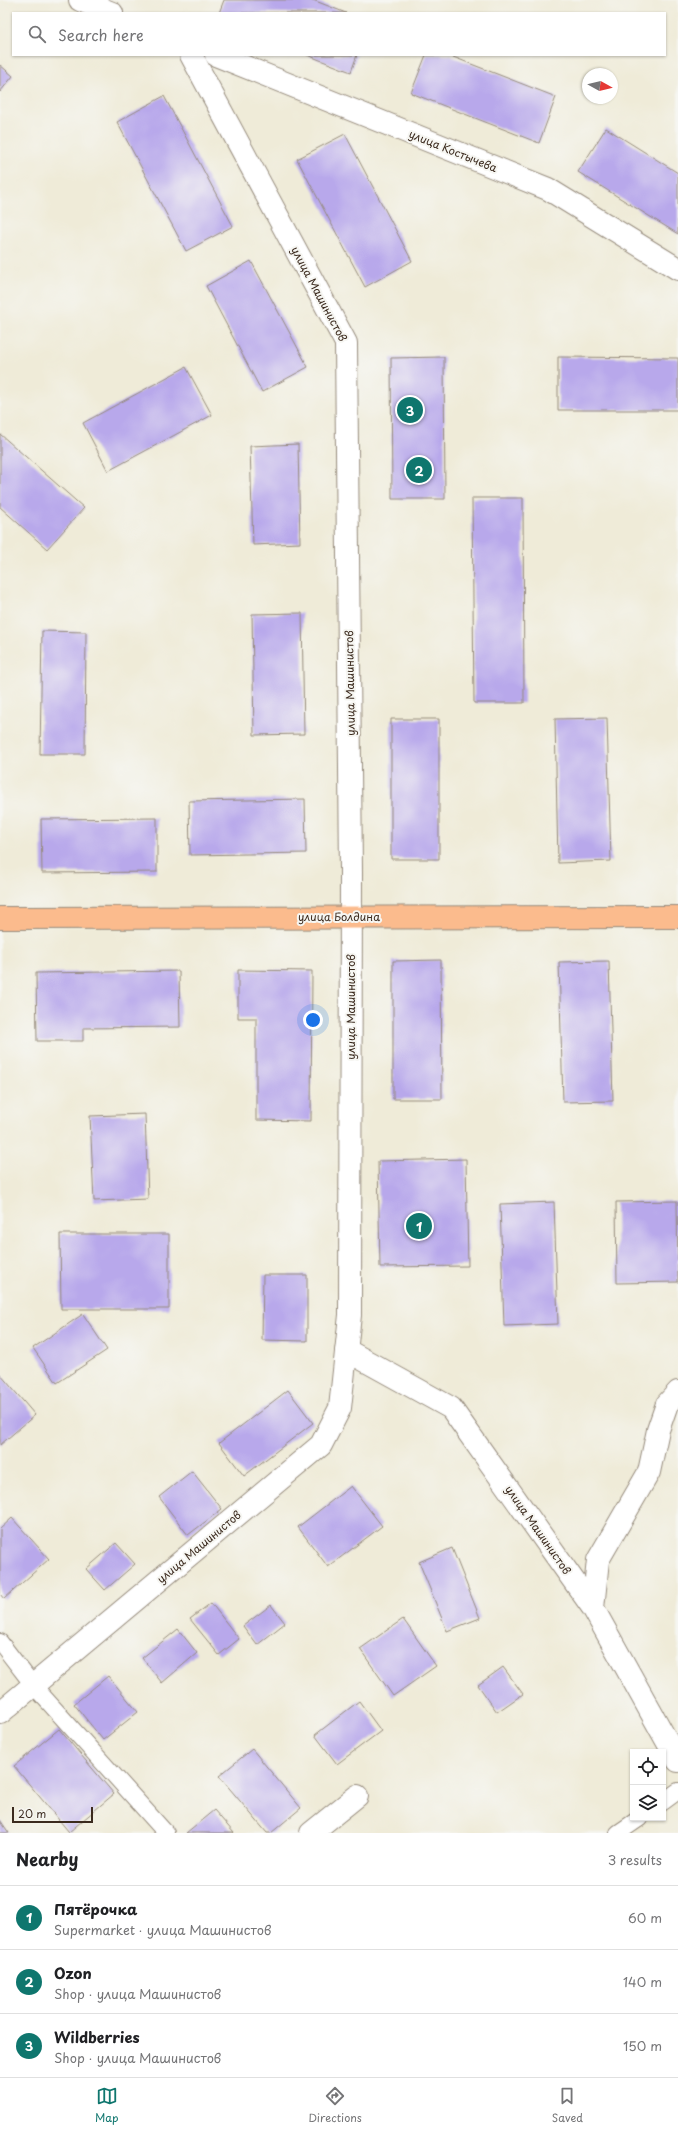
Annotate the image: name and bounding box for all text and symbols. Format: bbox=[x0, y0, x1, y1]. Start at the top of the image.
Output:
search box bbox=[12, 12, 666, 56]
icon: search bbox=[26, 23, 48, 45]
text: Search here bbox=[58, 23, 144, 46]
north arrow bbox=[582, 68, 618, 104]
street label: улица Костычева bbox=[406, 125, 500, 176]
street label: улица Машинистов bbox=[287, 243, 352, 344]
pin: 3 bbox=[397, 395, 423, 425]
pin: 2 bbox=[406, 455, 432, 485]
street label: улица Машинистов bbox=[340, 630, 359, 736]
street label: улица Болдина bbox=[298, 908, 380, 925]
street label: улица Машинистов bbox=[342, 954, 359, 1060]
your location bbox=[303, 1010, 323, 1030]
pin: 1 bbox=[406, 1211, 432, 1241]
street label: улица Машинистов bbox=[501, 1482, 576, 1578]
street label: улица Машинистов bbox=[153, 1506, 245, 1587]
map controls bbox=[630, 1749, 666, 1821]
button: locate bbox=[630, 1749, 666, 1785]
button: layers bbox=[630, 1785, 666, 1821]
scale bar bbox=[12, 1805, 93, 1824]
text: 20 m bbox=[18, 1805, 46, 1822]
text: Nearby bbox=[16, 1846, 78, 1872]
text: 3 results bbox=[608, 1850, 662, 1869]
text: Пятёрочка bbox=[54, 1897, 137, 1920]
text: 1 bbox=[26, 1908, 32, 1927]
text: 60 m bbox=[628, 1908, 662, 1927]
text: Supermarket · улица Машинистов bbox=[54, 1920, 271, 1939]
text: Ozon bbox=[54, 1961, 92, 1984]
text: 2 bbox=[24, 1972, 34, 1991]
text: 140 m bbox=[623, 1972, 662, 1991]
text: Shop · улица Машинистов bbox=[54, 1984, 221, 2003]
text: Wildberries bbox=[54, 2025, 140, 2048]
text: 3 bbox=[25, 2036, 33, 2055]
text: 150 m bbox=[623, 2036, 662, 2055]
text: Shop · улица Машинистов bbox=[54, 2048, 221, 2067]
tab: Map bbox=[95, 2085, 118, 2126]
tab: Directions bbox=[308, 2085, 362, 2126]
tab: Saved bbox=[552, 2085, 583, 2126]

